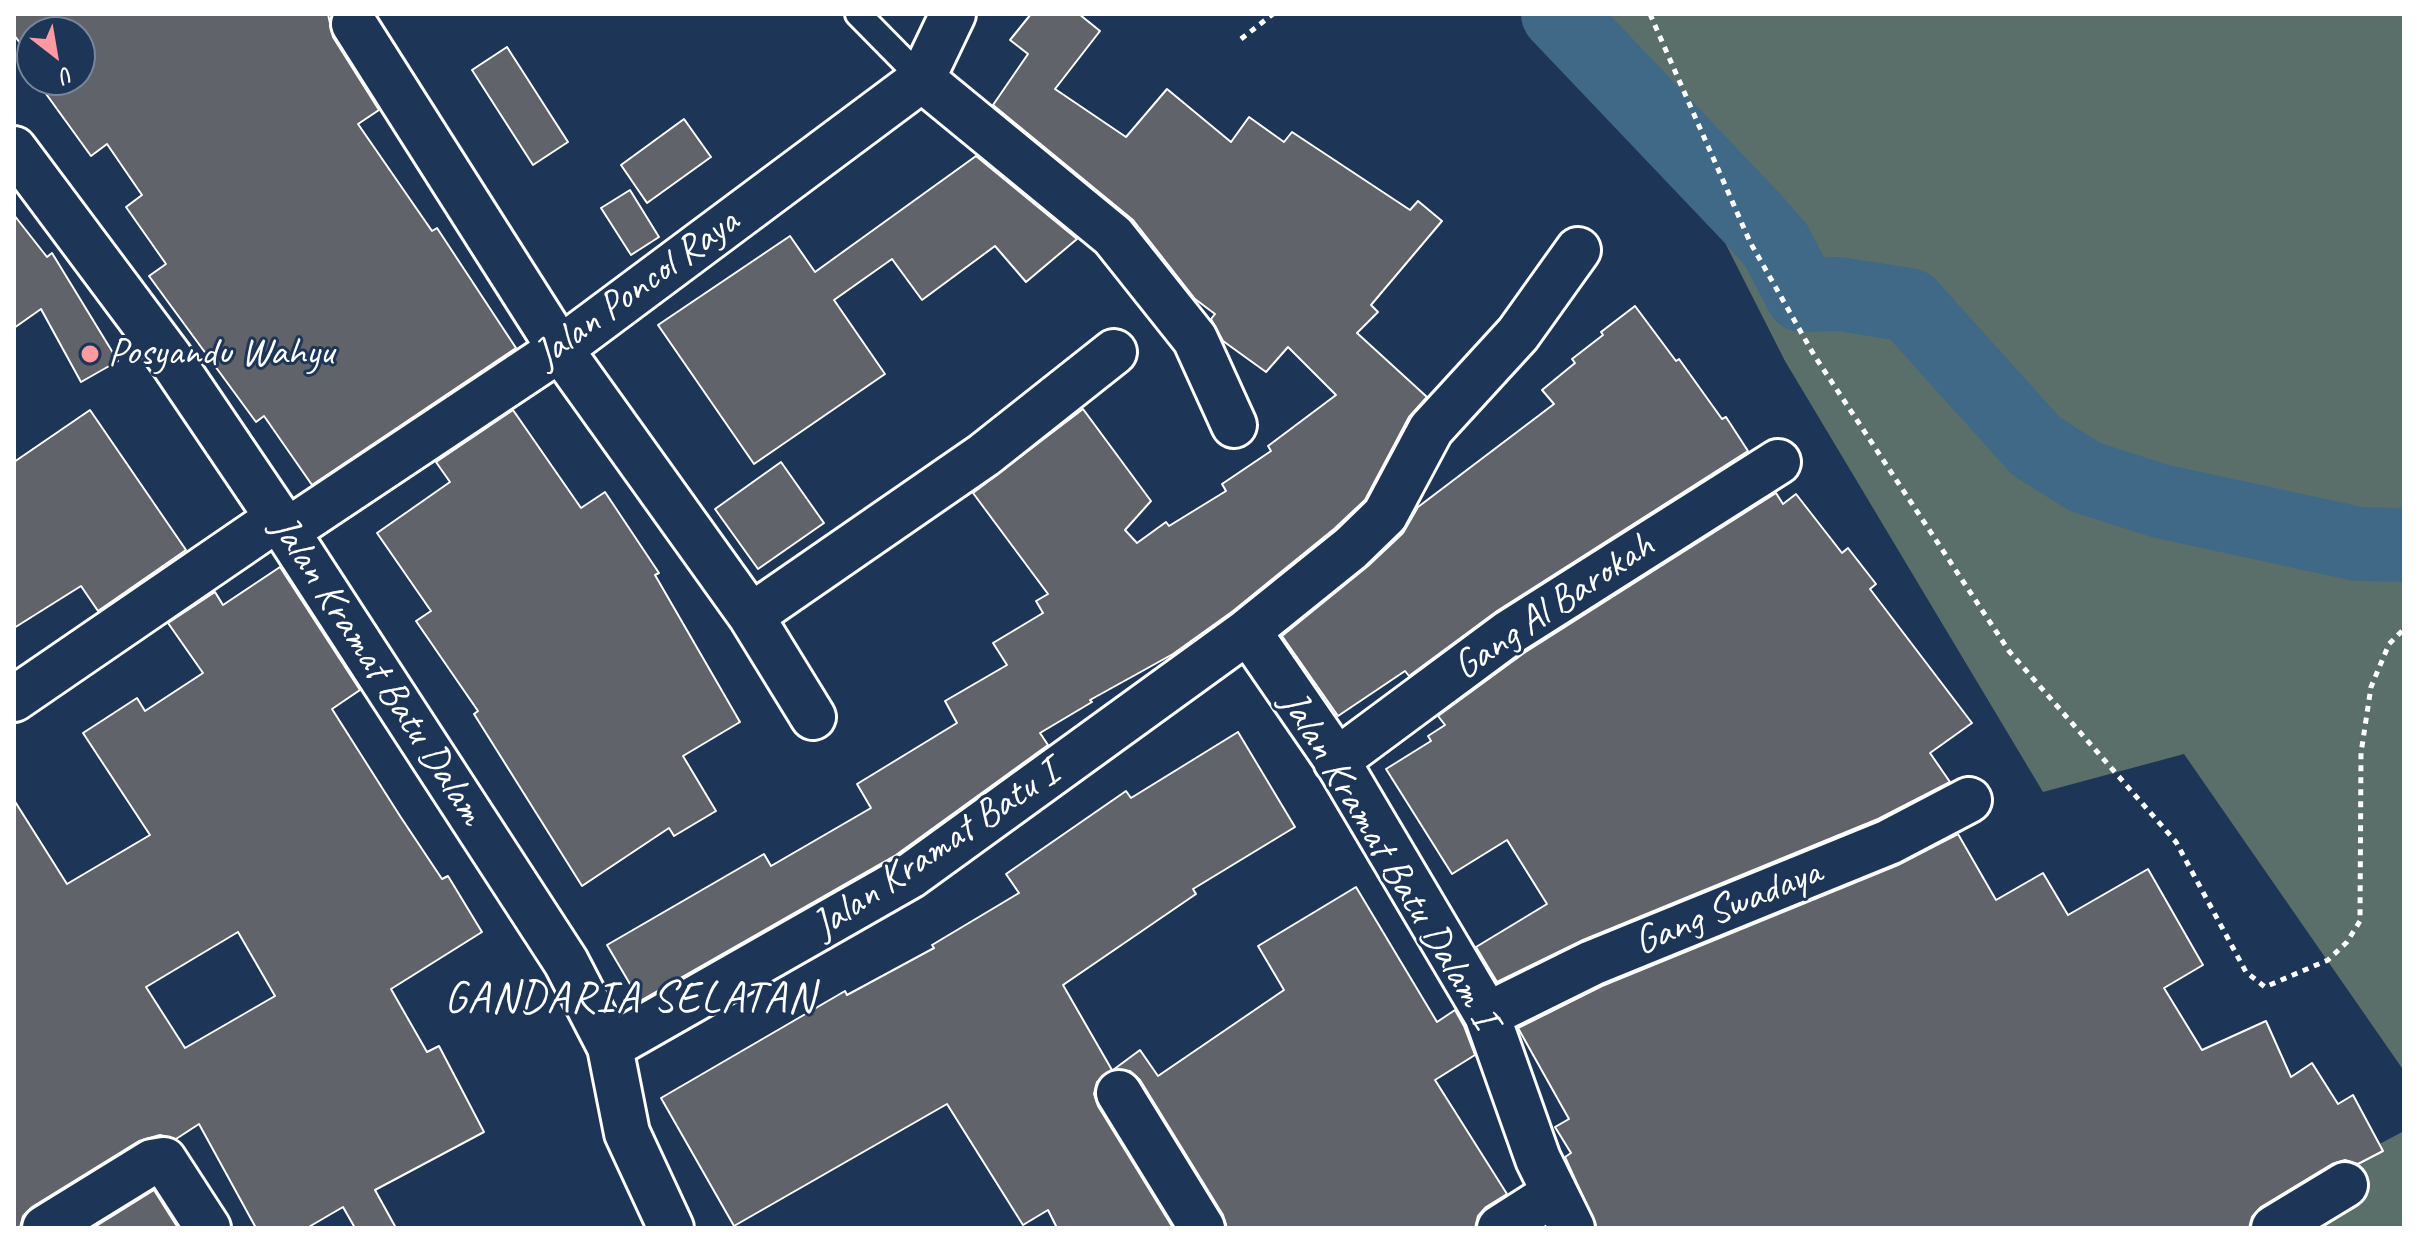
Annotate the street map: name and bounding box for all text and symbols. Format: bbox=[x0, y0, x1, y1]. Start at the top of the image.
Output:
north arrow bbox=[16, 16, 96, 96]
text: U bbox=[56, 60, 79, 90]
street label: Jalan Poncol Raya bbox=[525, 199, 749, 379]
place label: Posyandu Wahyu bbox=[108, 330, 334, 378]
marker: Posyandu Wahyu bbox=[79, 343, 101, 365]
street label: Jalan Kramat Batu Dalam bbox=[259, 508, 495, 834]
street label: Gang Al Barokah bbox=[1445, 522, 1663, 692]
street label: Jalan Kramat Batu Dalam I bbox=[1268, 683, 1508, 1037]
street label: Jalan Kramat Batu I bbox=[804, 750, 1068, 950]
street label: Gang Swadaya bbox=[1628, 849, 1828, 967]
district label: GANDARIA SELATAN bbox=[444, 973, 816, 1025]

